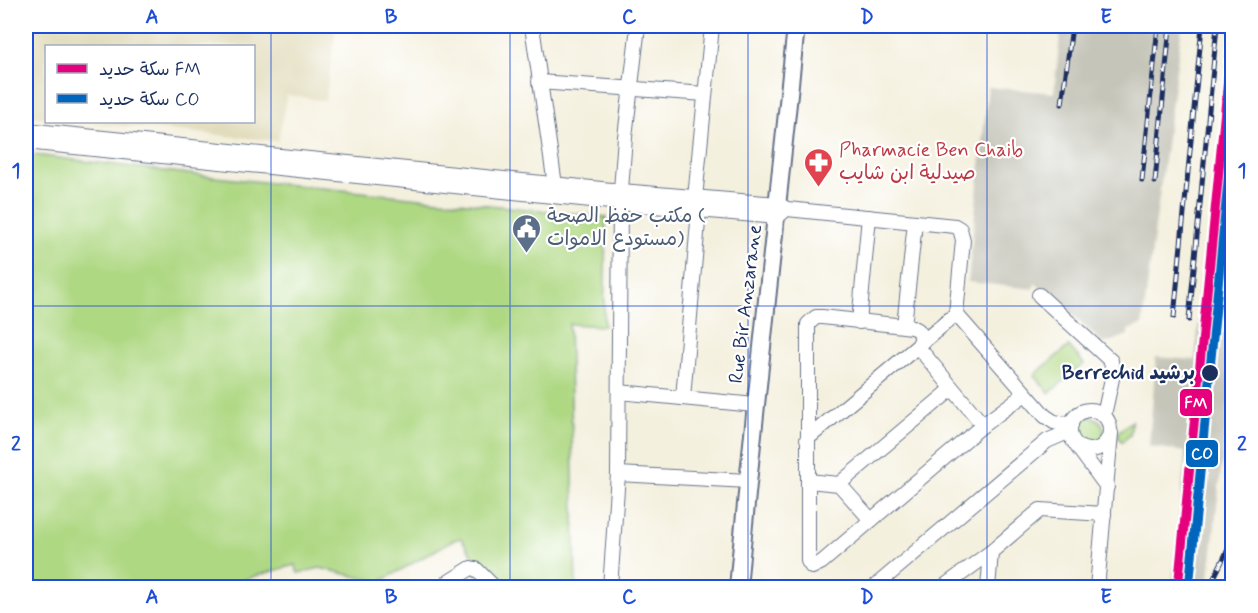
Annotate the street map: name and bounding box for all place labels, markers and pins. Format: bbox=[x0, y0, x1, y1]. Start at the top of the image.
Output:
place label: Pharmacie Ben Chaib صيدلية ابن شايب bbox=[839, 137, 1023, 187]
pharmacy icon: Pharmacie Ben Chaib صيدلية ابن شايب bbox=[802, 146, 834, 188]
place label: مكتب حفظ الصحة ( مستودع الاموات) bbox=[547, 203, 706, 253]
public building icon: مكتب حفظ الصحة ( مستودع الاموات) bbox=[510, 212, 542, 254]
place label: Berrechid برشيد bbox=[1062, 360, 1195, 387]
marker: Berrechid برشيد bbox=[1200, 363, 1220, 383]

